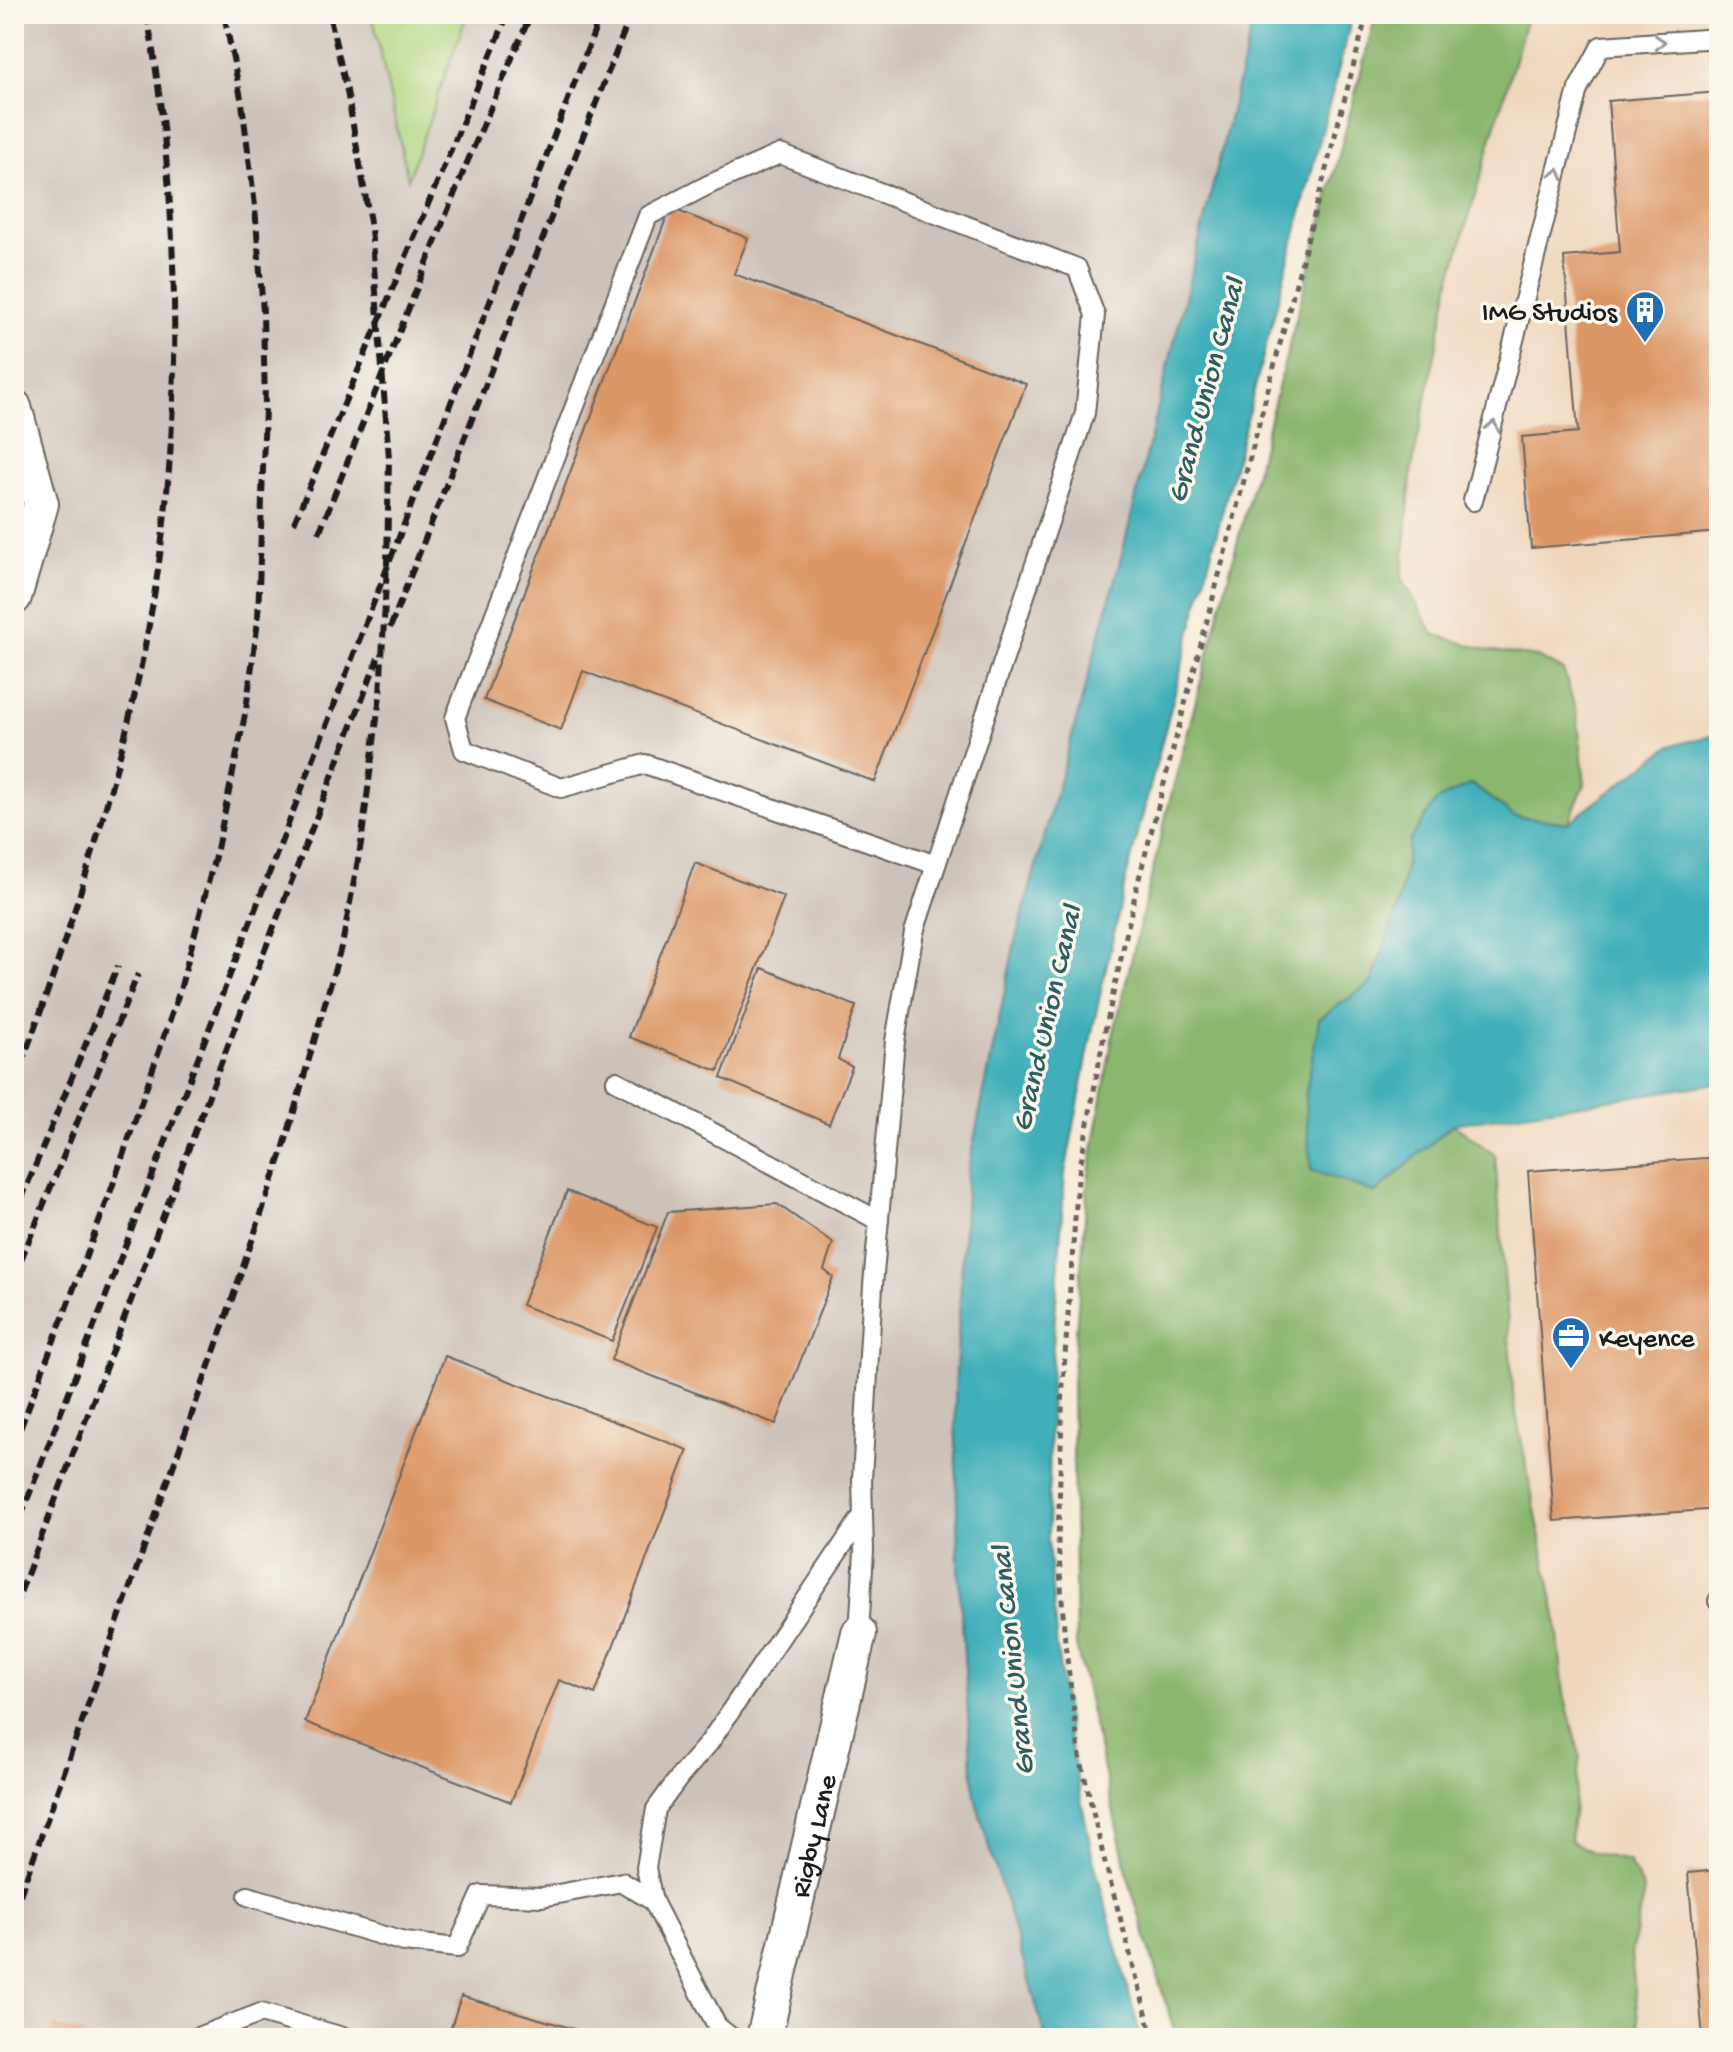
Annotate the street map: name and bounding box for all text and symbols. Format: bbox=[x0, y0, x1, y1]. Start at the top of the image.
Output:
one-way arrow bbox=[1654, 34, 1667, 51]
one-way arrow bbox=[1547, 167, 1564, 181]
water label: Grand Union Canal bbox=[1162, 273, 1256, 507]
building icon: IMG Studios bbox=[1624, 289, 1666, 344]
place label: IMG Studios bbox=[1482, 298, 1618, 331]
one-way arrow bbox=[1483, 419, 1500, 433]
water label: Grand Union Canal bbox=[1006, 900, 1093, 1135]
office icon: Keyence bbox=[1550, 1315, 1592, 1370]
place label: Keyence bbox=[1599, 1324, 1695, 1357]
water label: Grand Union Canal bbox=[986, 1542, 1045, 1777]
street label: Rigby Lane bbox=[785, 1771, 846, 1901]

